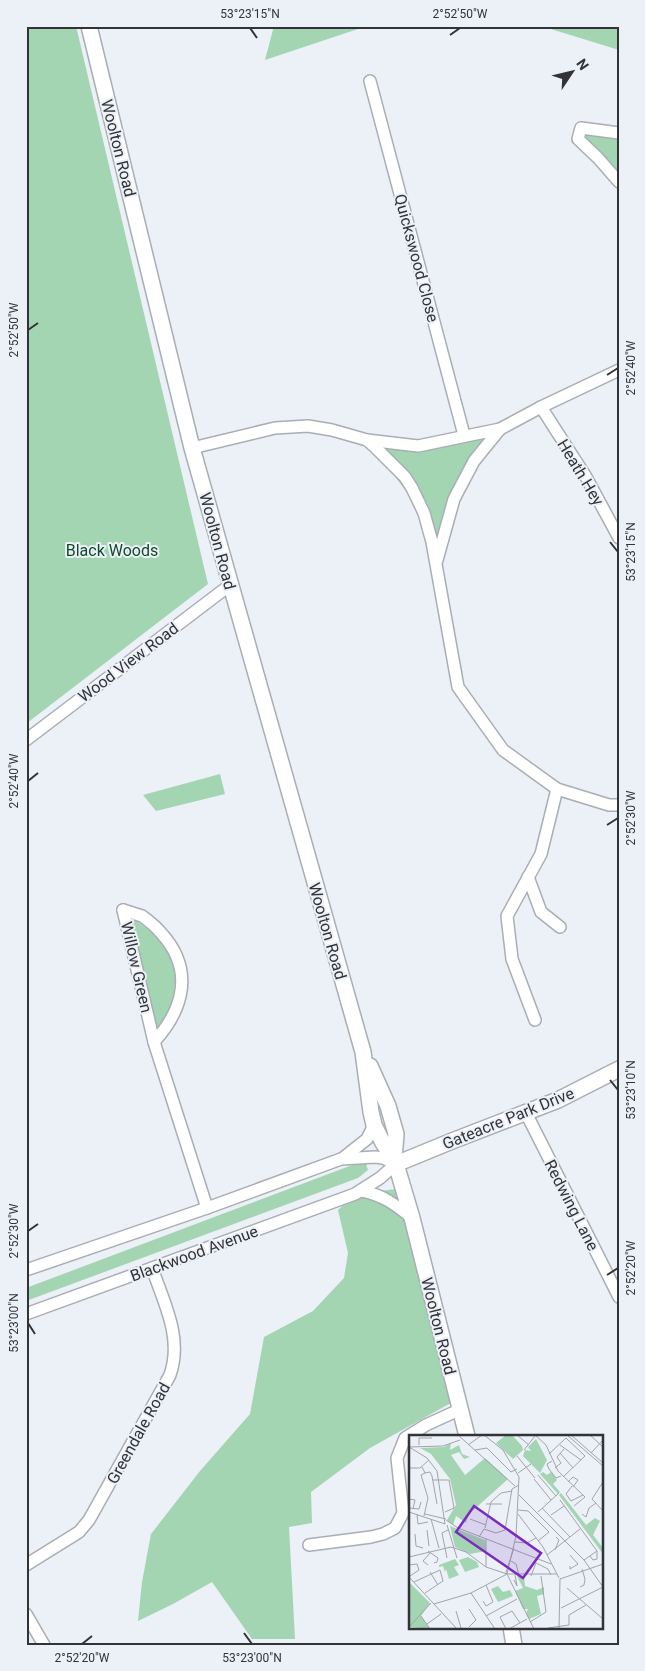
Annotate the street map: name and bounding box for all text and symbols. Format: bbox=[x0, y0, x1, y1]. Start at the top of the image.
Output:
text: 53°23'15"N bbox=[220, 7, 280, 21]
text: 2°52'50"W bbox=[433, 7, 488, 21]
north arrow bbox=[548, 48, 598, 98]
text: N bbox=[573, 56, 592, 73]
street label: Woolton Road bbox=[97, 97, 140, 199]
street label: Quickswood Close bbox=[390, 192, 443, 324]
text: 2°52'50"W bbox=[7, 302, 21, 357]
text: 2°52'40"W bbox=[624, 340, 638, 395]
street label: Heath Hey bbox=[553, 436, 608, 509]
street label: Woolton Road bbox=[195, 490, 240, 592]
text: 53°23'15"N bbox=[624, 522, 638, 582]
park label: Black Woods bbox=[66, 541, 158, 560]
street label: Wood View Road bbox=[74, 619, 182, 706]
text: 2°52'40"W bbox=[7, 753, 21, 808]
text: 2°52'30"W bbox=[624, 790, 638, 845]
street label: Woolton Road bbox=[305, 881, 350, 982]
street label: Willow Green bbox=[117, 920, 156, 1015]
text: 53°23'10"N bbox=[624, 1060, 638, 1120]
street label: Gateacre Park Drive bbox=[440, 1083, 577, 1154]
street label: Redwing Lane bbox=[540, 1156, 603, 1254]
text: 2°52'30"W bbox=[7, 1203, 21, 1258]
street label: Blackwood Avenue bbox=[128, 1222, 261, 1285]
text: 2°52'20"W bbox=[624, 1240, 638, 1295]
street label: Woolton Road bbox=[417, 1275, 460, 1377]
text: 53°23'00"N bbox=[7, 1293, 21, 1353]
street label: Greendale Road bbox=[103, 1379, 174, 1487]
inset map bbox=[409, 1435, 602, 1628]
text: 2°52'20"W bbox=[55, 1651, 110, 1665]
text: 53°23'00"N bbox=[222, 1651, 282, 1665]

